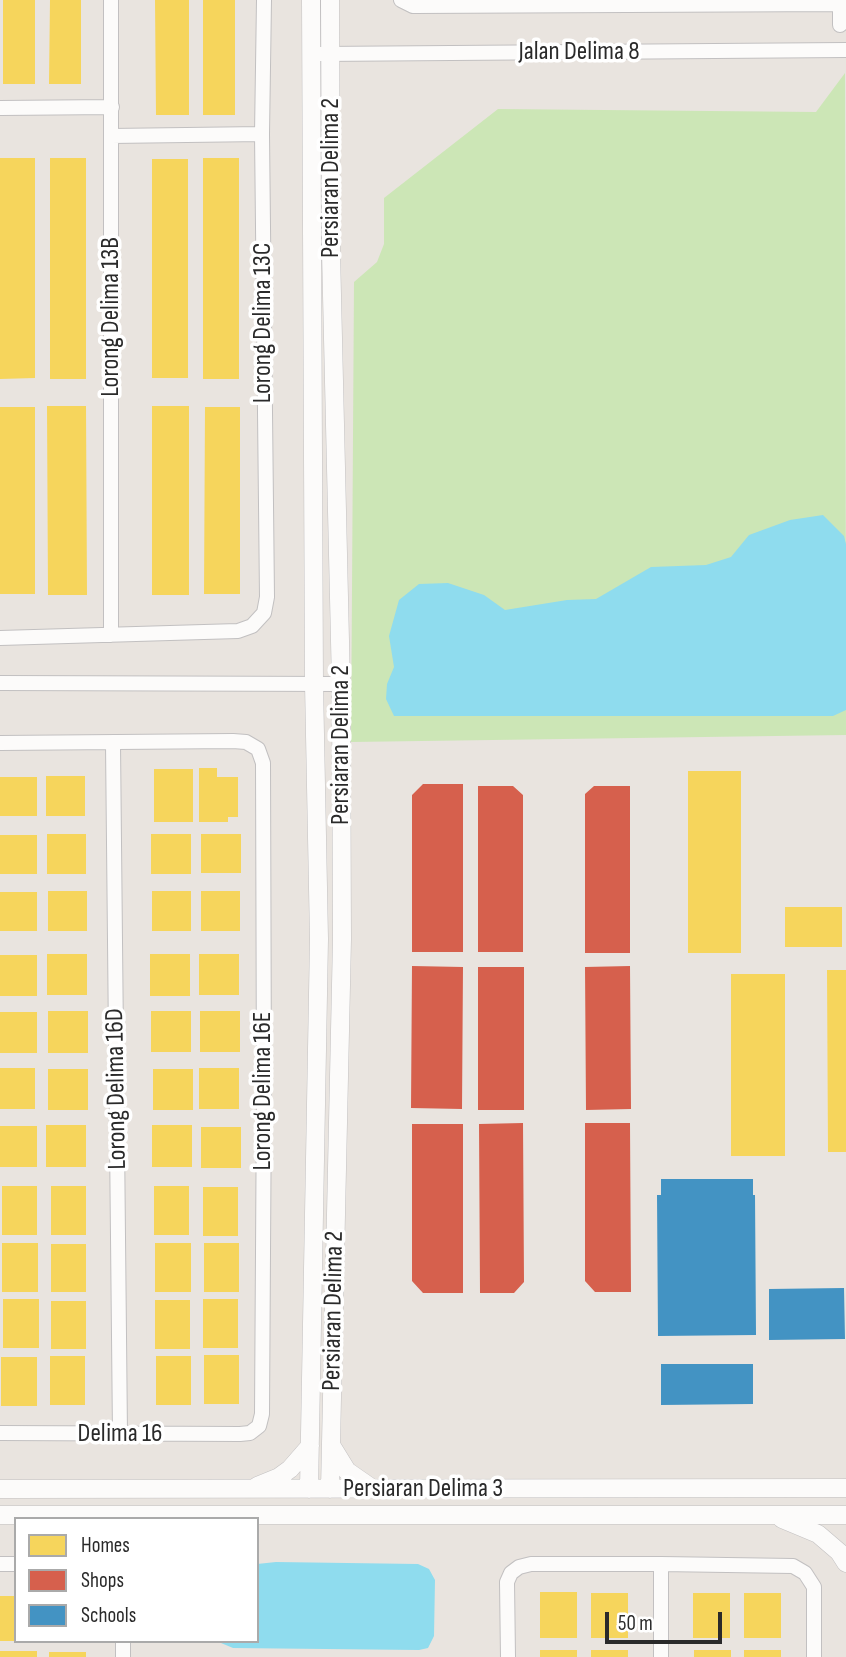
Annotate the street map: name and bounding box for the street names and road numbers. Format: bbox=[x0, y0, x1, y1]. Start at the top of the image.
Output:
street label: Jalan Delima 8 bbox=[518, 36, 640, 68]
street label: Persiaran Delima 2 bbox=[315, 98, 347, 258]
street label: Lorong Delima 13B bbox=[95, 237, 127, 397]
street label: Lorong Delima 13C bbox=[247, 243, 279, 403]
street label: Persiaran Delima 2 bbox=[325, 665, 357, 825]
street label: Lorong Delima 16D bbox=[100, 1008, 134, 1170]
street label: Lorong Delima 16E bbox=[247, 1011, 279, 1171]
street label: Persiaran Delima 2 bbox=[317, 1231, 351, 1391]
street label: Delima 16 bbox=[78, 1418, 162, 1450]
street label: Persiaran Delima 3 bbox=[343, 1473, 503, 1505]

